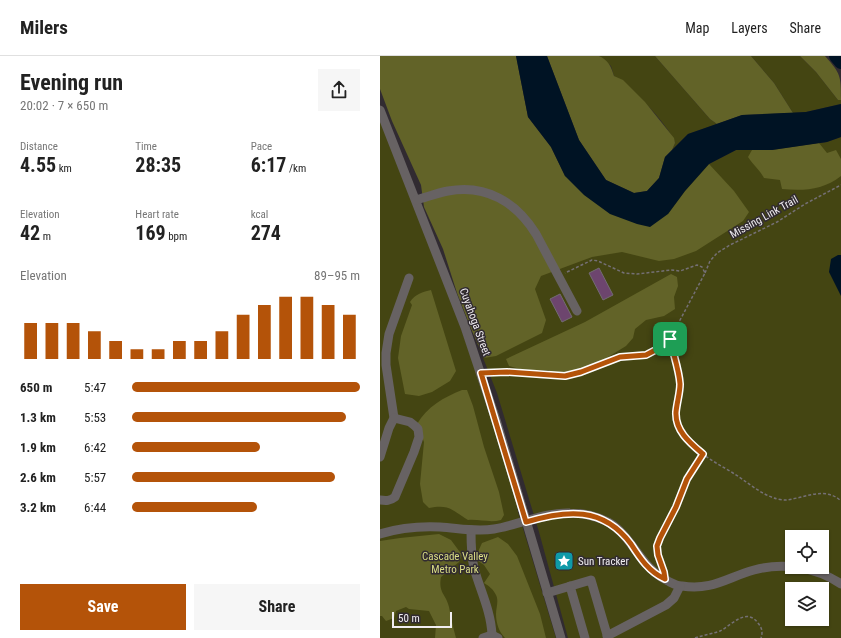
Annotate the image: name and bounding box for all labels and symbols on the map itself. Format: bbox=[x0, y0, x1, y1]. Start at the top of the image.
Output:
street label: Missing Link Trail bbox=[728, 193, 800, 241]
street label: Cuyahoga Street bbox=[457, 286, 493, 358]
pin bbox=[653, 322, 687, 356]
park label: Cascade Valley Metro Park bbox=[422, 550, 488, 576]
place icon: Sun Tracker bbox=[553, 550, 575, 572]
place label: Sun Tracker bbox=[578, 555, 629, 568]
scale bar bbox=[392, 610, 452, 629]

